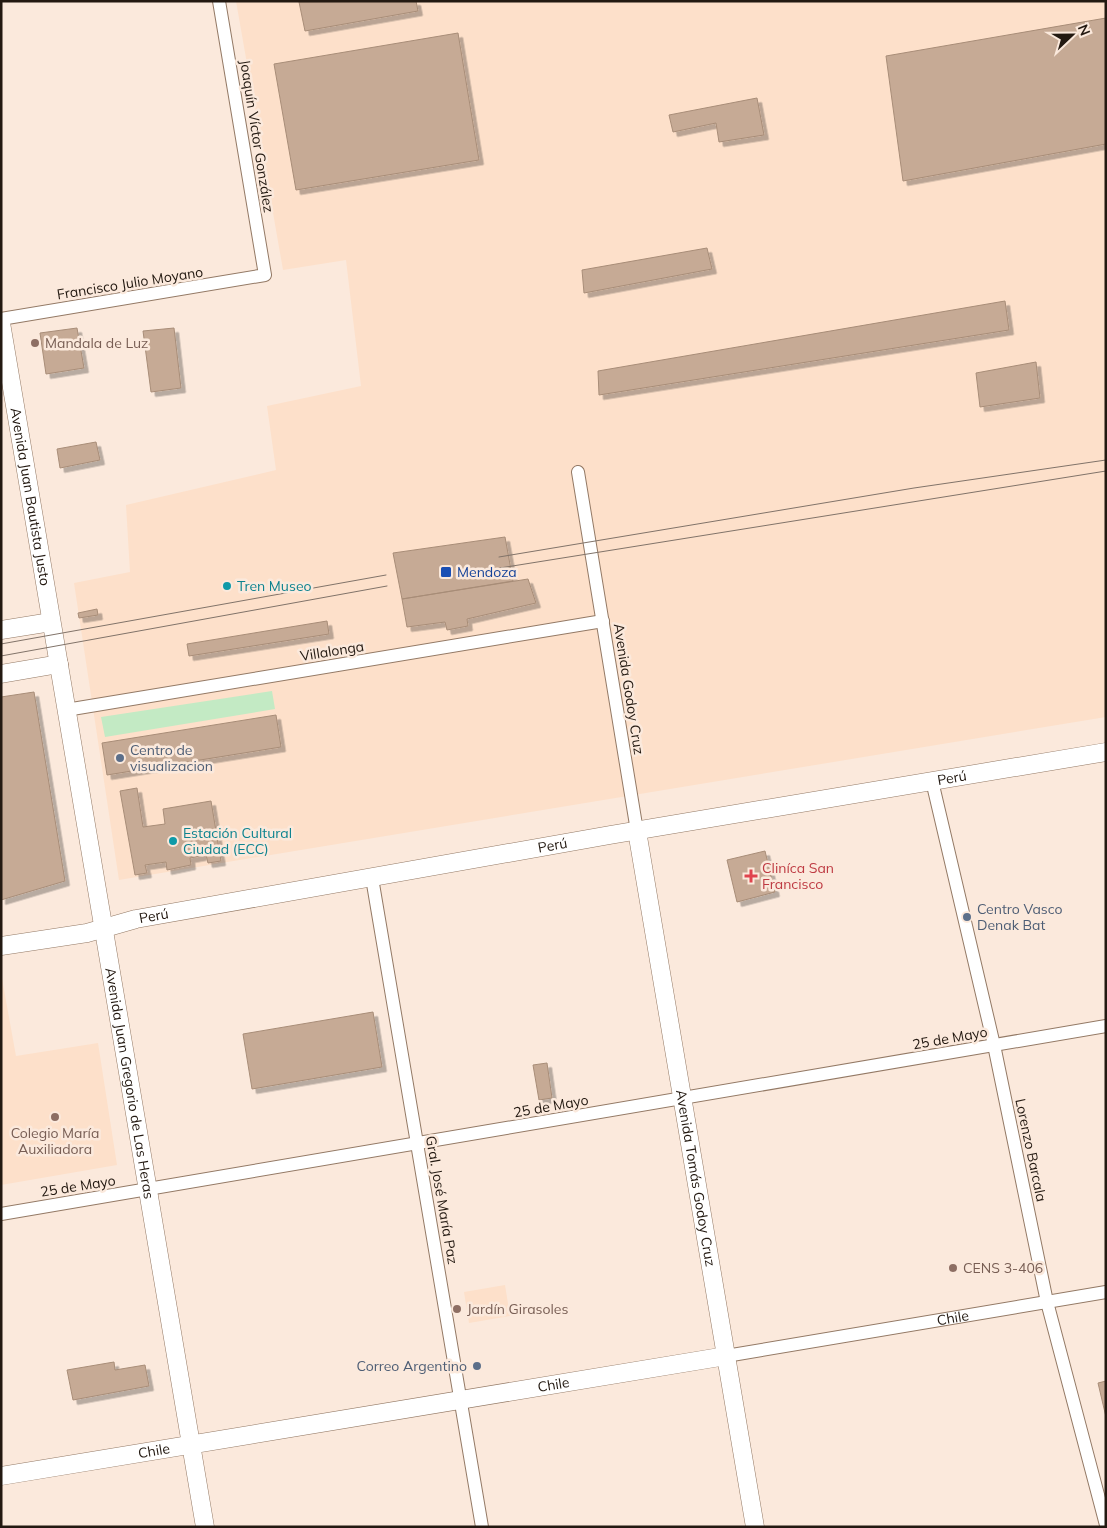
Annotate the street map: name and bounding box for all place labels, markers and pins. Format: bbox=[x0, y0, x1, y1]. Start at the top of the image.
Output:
place label: Mandala de Luz bbox=[45, 334, 148, 352]
marker: Mandala de Luz bbox=[29, 337, 41, 349]
place label: Mendoza bbox=[457, 563, 517, 581]
marker: Mendoza bbox=[439, 565, 453, 579]
place label: Tren Museo bbox=[237, 577, 312, 595]
marker: Tren Museo bbox=[221, 580, 233, 592]
place label: Centro de visualizacion bbox=[130, 741, 213, 775]
marker: Centro de visualizacion bbox=[114, 752, 126, 764]
place label: Estación Cultural Ciudad (ECC) bbox=[183, 824, 292, 858]
marker: Estación Cultural Ciudad (ECC) bbox=[167, 835, 179, 847]
place label: Cliníca San Francisco bbox=[762, 859, 834, 893]
marker: Cliníca San Francisco bbox=[744, 869, 758, 883]
place label: Centro Vasco Denak Bat bbox=[977, 900, 1063, 934]
marker: Centro Vasco Denak Bat bbox=[961, 911, 973, 923]
marker: Colegio María Auxiliadora bbox=[49, 1111, 61, 1123]
place label: Colegio María Auxiliadora bbox=[11, 1124, 99, 1158]
place label: CENS 3-406 bbox=[963, 1259, 1043, 1277]
marker: CENS 3-406 bbox=[947, 1262, 959, 1274]
place label: Jardín Girasoles bbox=[467, 1300, 568, 1318]
marker: Jardín Girasoles bbox=[451, 1303, 463, 1315]
place label: Correo Argentino bbox=[357, 1357, 467, 1375]
marker: Correo Argentino bbox=[471, 1360, 483, 1372]

